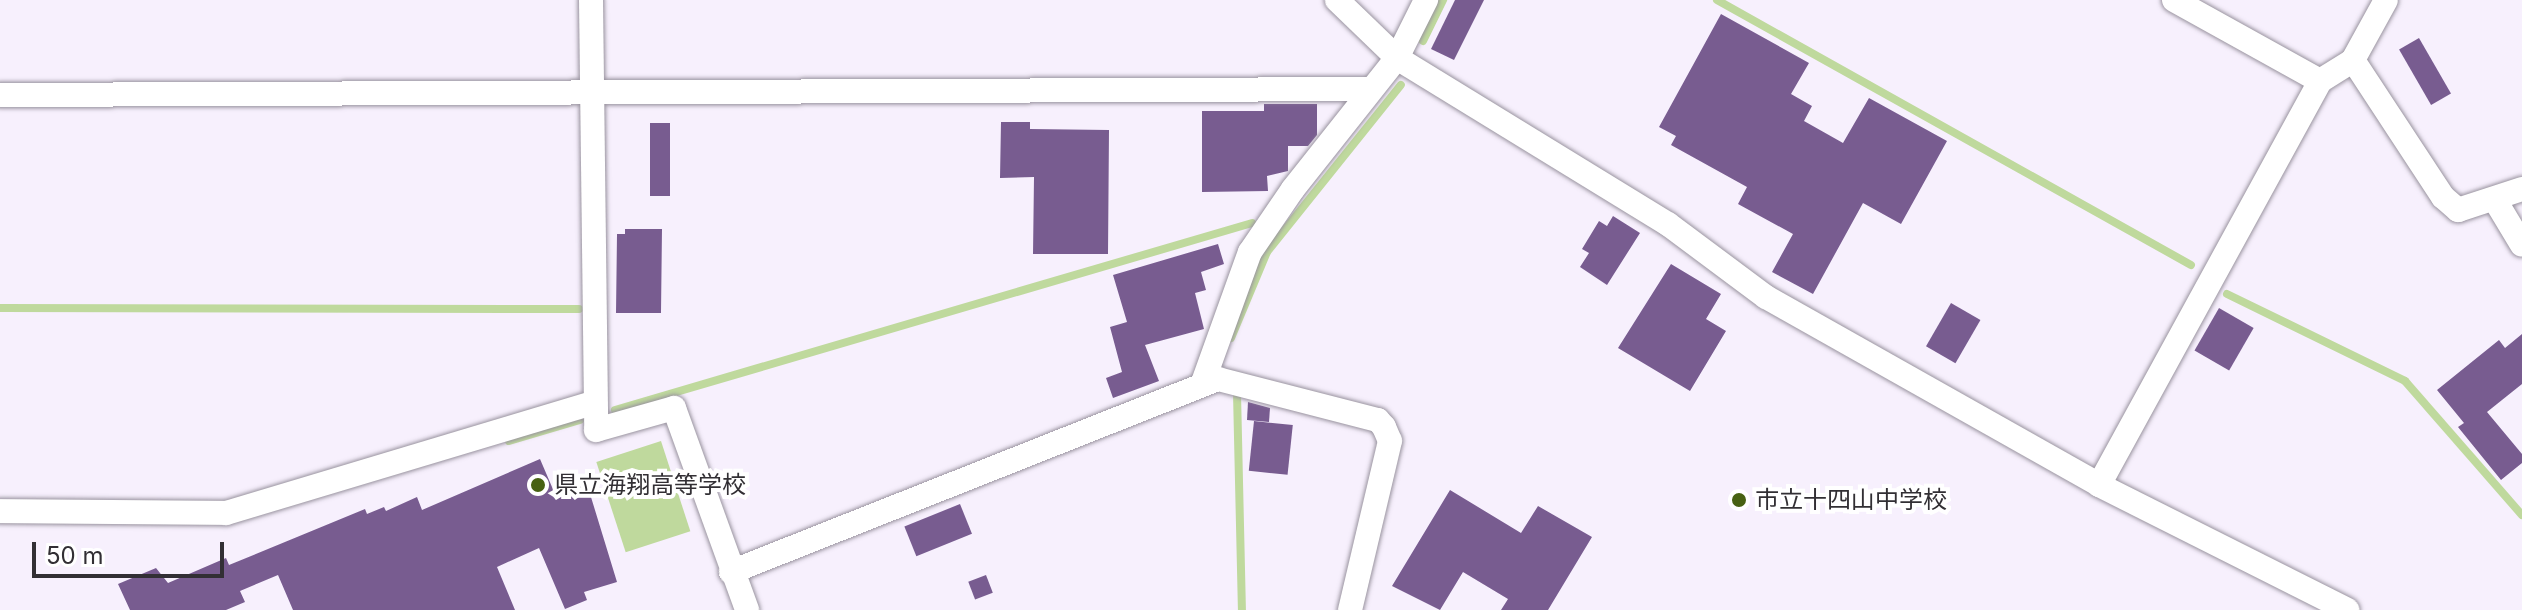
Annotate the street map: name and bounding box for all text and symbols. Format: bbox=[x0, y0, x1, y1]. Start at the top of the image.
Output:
place label: 県立海翔高等学校 bbox=[554, 471, 746, 499]
marker: 県立海翔高等学校 bbox=[529, 476, 547, 494]
place label: 市立十四山中学校 bbox=[1755, 486, 1947, 514]
marker: 市立十四山中学校 bbox=[1730, 491, 1748, 509]
scale bar bbox=[36, 526, 228, 576]
text: 50 m bbox=[46, 541, 104, 570]

